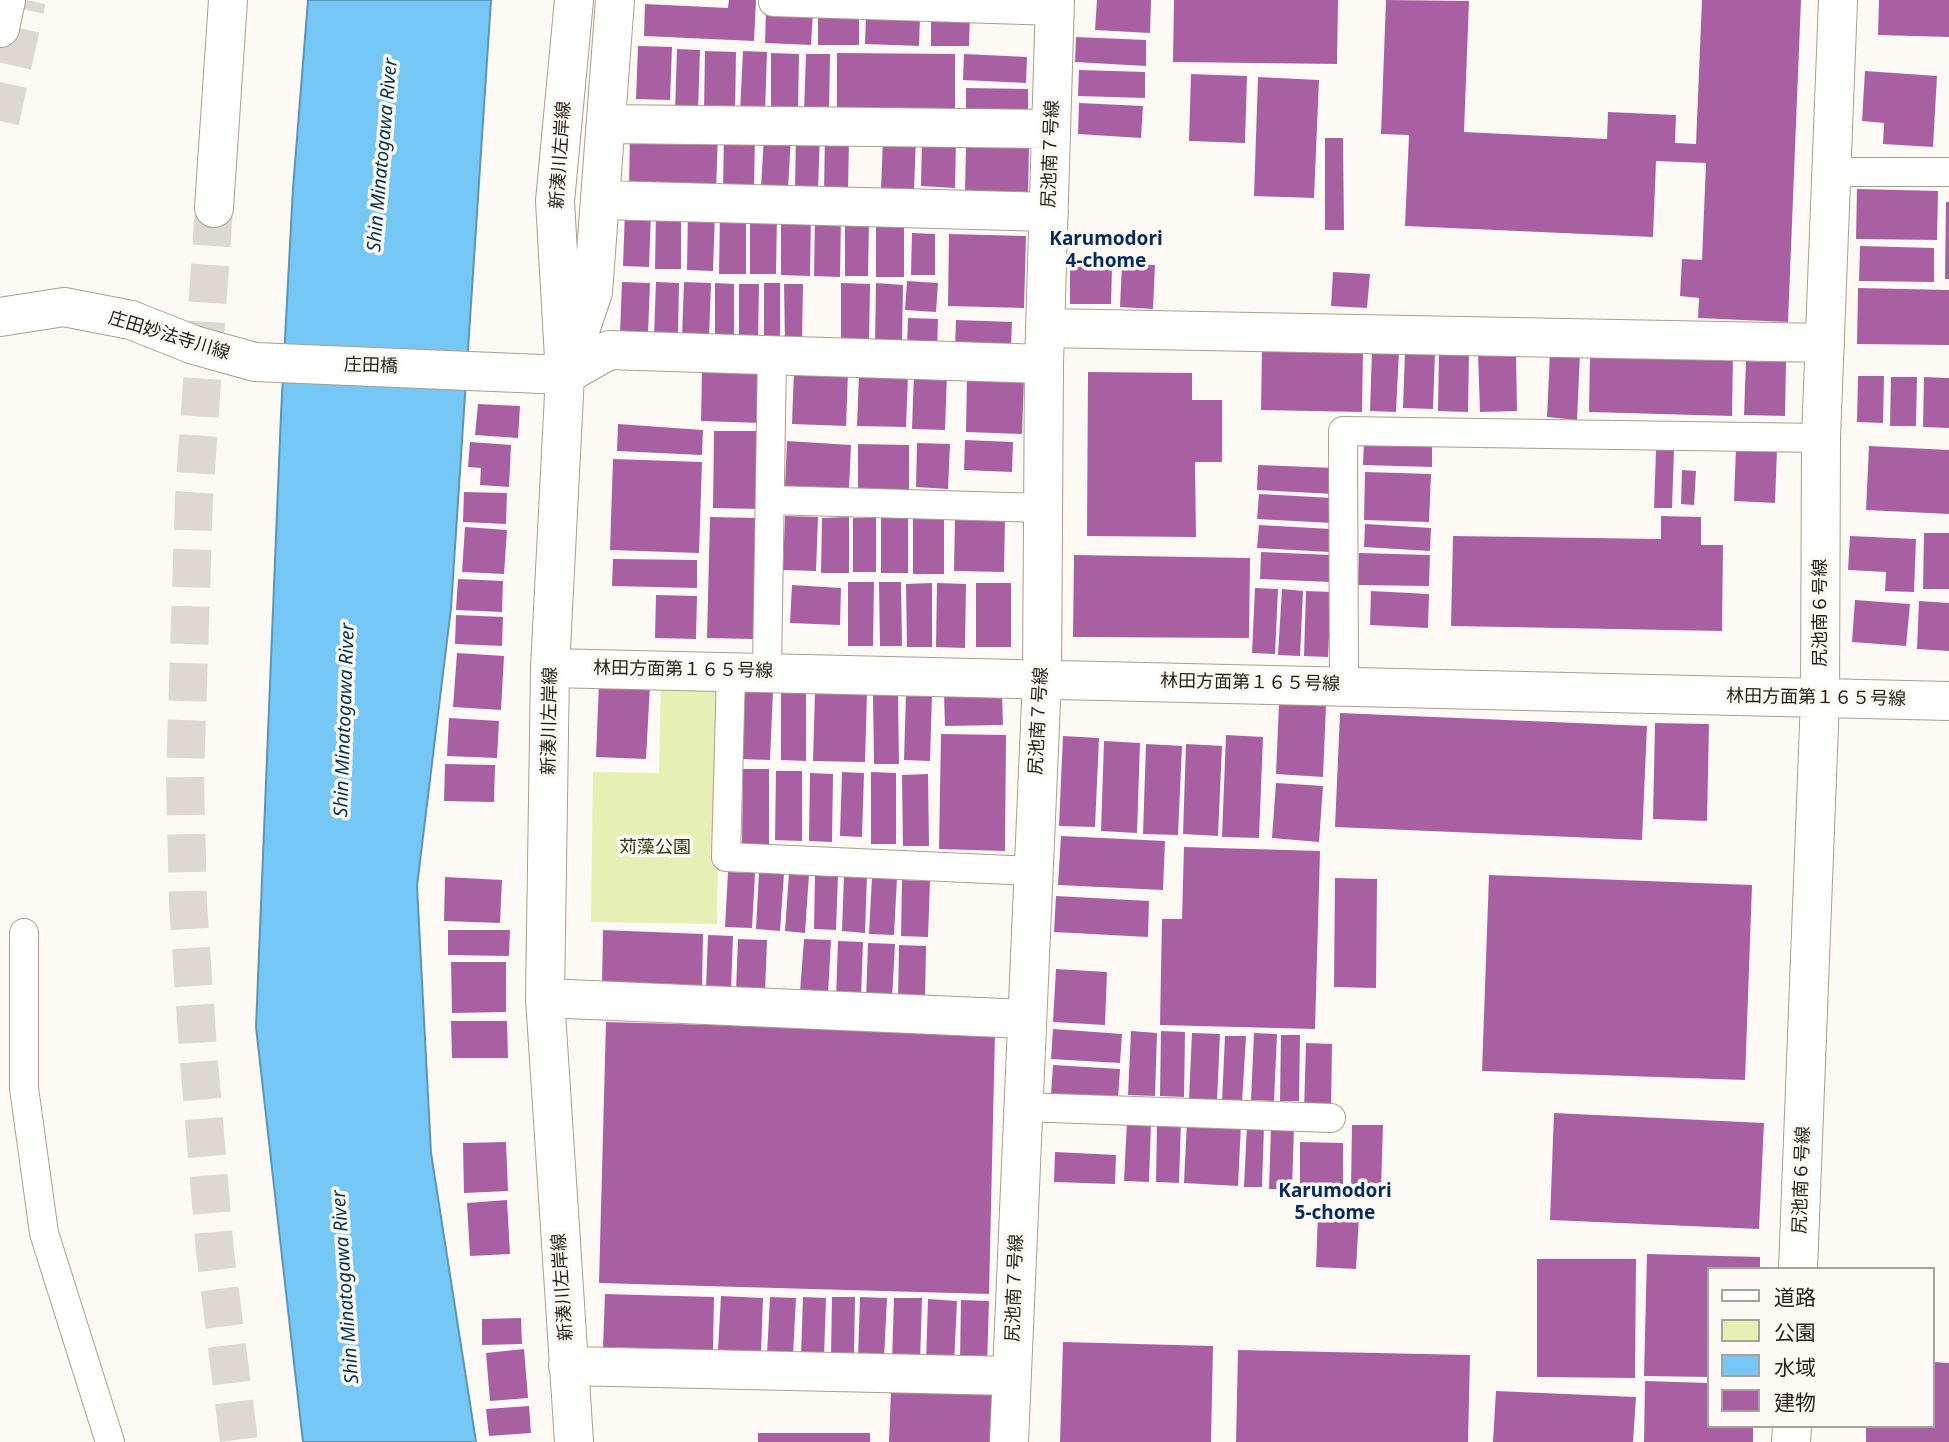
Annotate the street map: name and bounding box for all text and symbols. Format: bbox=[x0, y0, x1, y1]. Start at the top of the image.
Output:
water label: Shin Minatogawa River bbox=[363, 57, 403, 253]
street label: 新湊川左岸線 bbox=[546, 100, 576, 210]
street label: 尻池南７号線 bbox=[1038, 100, 1064, 208]
district label: Karumodori 4-chome bbox=[1049, 229, 1163, 273]
street label: 庄田妙法寺川線 bbox=[106, 307, 232, 365]
street label: 庄田橋 bbox=[344, 354, 398, 378]
street label: 尻池南６号線 bbox=[1810, 559, 1832, 667]
water label: Shin Minatogawa River bbox=[330, 623, 360, 817]
street label: 林田方面第１６５号線 bbox=[593, 658, 773, 682]
street label: 新湊川左岸線 bbox=[538, 667, 562, 775]
street label: 尻池南７号線 bbox=[1025, 667, 1053, 775]
street label: 林田方面第１６５号線 bbox=[1160, 671, 1340, 695]
street label: 林田方面第１６５号線 bbox=[1726, 686, 1906, 710]
park label: 苅藻公園 bbox=[619, 837, 691, 859]
street label: 尻池南６号線 bbox=[1789, 1126, 1815, 1234]
district label: Karumodori 5-chome bbox=[1278, 1181, 1392, 1225]
water label: Shin Minatogawa River bbox=[328, 1189, 364, 1385]
street label: 新湊川左岸線 bbox=[548, 1232, 578, 1342]
street label: 尻池南７号線 bbox=[1002, 1234, 1028, 1342]
legend bbox=[1708, 1267, 1935, 1428]
text: 道路 bbox=[1774, 1283, 1816, 1311]
text: 公園 bbox=[1774, 1318, 1816, 1346]
text: 水域 bbox=[1774, 1353, 1816, 1381]
text: 建物 bbox=[1774, 1388, 1816, 1416]

